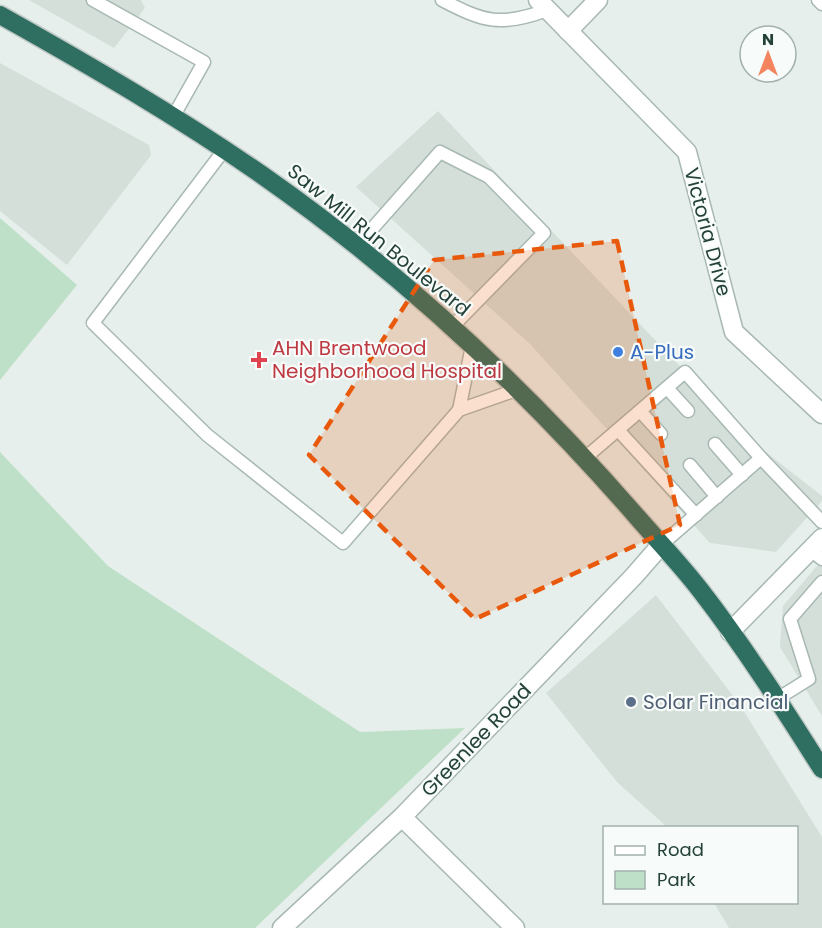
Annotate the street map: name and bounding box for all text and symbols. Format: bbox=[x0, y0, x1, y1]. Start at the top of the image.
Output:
north arrow bbox=[738, 24, 798, 84]
text: N bbox=[762, 28, 774, 51]
street label: Saw Mill Run Boulevard bbox=[281, 157, 477, 323]
street label: Victoria Drive bbox=[677, 165, 739, 299]
place label: AHN Brentwood Neighborhood Hospital bbox=[272, 334, 502, 385]
place label: A-Plus bbox=[630, 338, 694, 366]
marker: A-Plus bbox=[611, 345, 625, 359]
marker: AHN Brentwood Neighborhood Hospital bbox=[250, 351, 268, 369]
street label: Greenlee Road bbox=[415, 677, 537, 803]
place label: Solar Financial bbox=[643, 688, 788, 716]
marker: Solar Financial bbox=[624, 695, 638, 709]
legend bbox=[603, 826, 798, 904]
text: Road bbox=[657, 837, 704, 862]
text: Park bbox=[657, 867, 696, 892]

